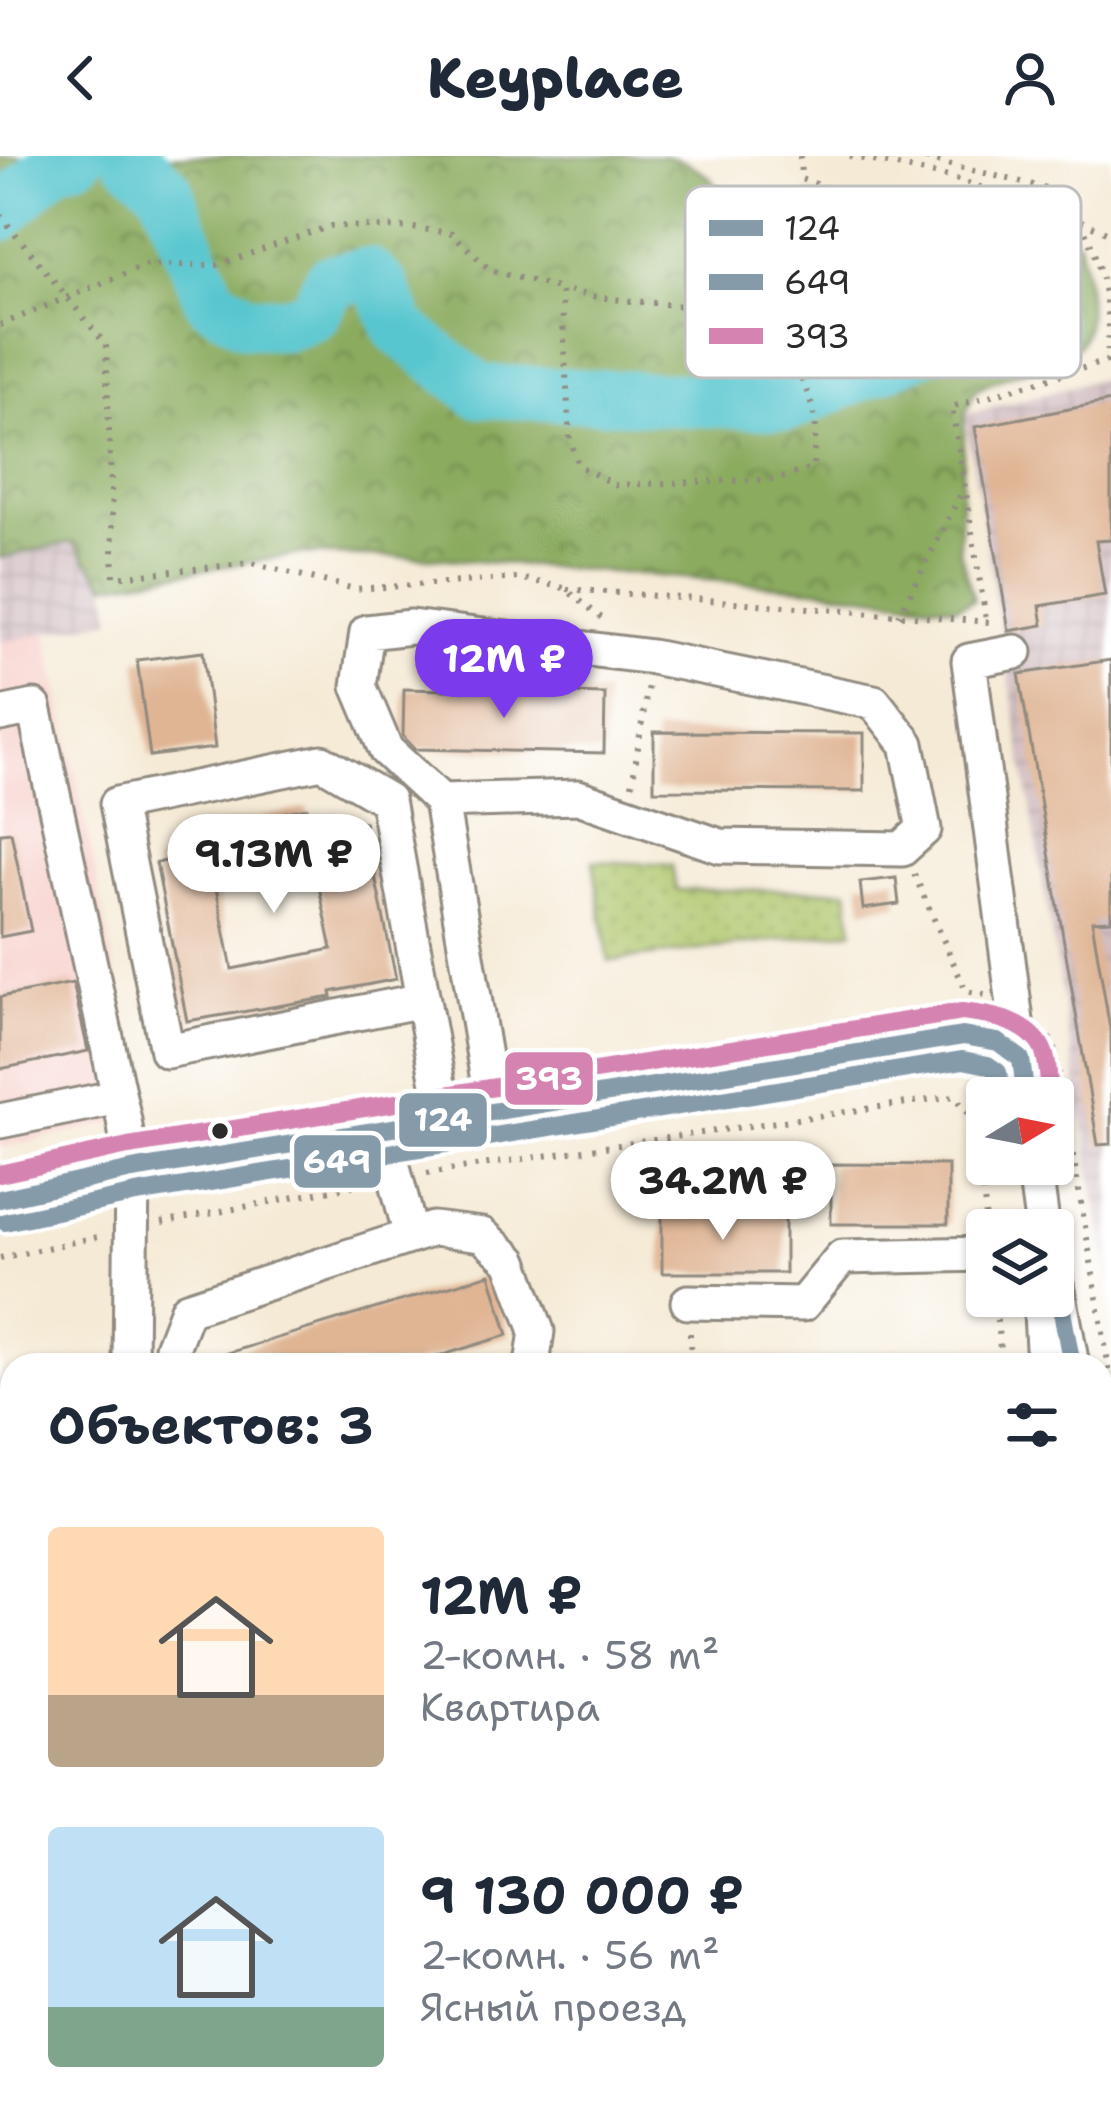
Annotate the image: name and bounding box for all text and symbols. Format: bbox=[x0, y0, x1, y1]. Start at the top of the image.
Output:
text: Keyplace bbox=[427, 42, 684, 114]
icon: back bbox=[48, 45, 114, 111]
icon: person bbox=[997, 45, 1063, 111]
legend bbox=[685, 186, 1081, 378]
text: 124 bbox=[784, 206, 840, 251]
text: 649 bbox=[784, 260, 851, 305]
text: 393 bbox=[784, 314, 850, 359]
pin: 12M ₽ bbox=[420, 619, 588, 721]
text: 12M ₽ bbox=[442, 632, 566, 684]
pin: 9.13M ₽ bbox=[163, 814, 385, 916]
text: 9.13M ₽ bbox=[194, 827, 354, 879]
line badge: 393 bbox=[503, 1050, 595, 1107]
text: 393 bbox=[515, 1056, 583, 1101]
north arrow bbox=[966, 1077, 1074, 1185]
map controls bbox=[966, 1077, 1074, 1317]
line badge: 124 bbox=[397, 1091, 489, 1149]
text: 124 bbox=[414, 1097, 472, 1142]
unlabelled marker bbox=[209, 1120, 231, 1142]
line badge: 649 bbox=[292, 1133, 383, 1190]
text: 649 bbox=[303, 1139, 371, 1184]
pin: 34.2M ₽ bbox=[612, 1141, 834, 1243]
text: 34.2M ₽ bbox=[638, 1154, 808, 1206]
button: layers bbox=[966, 1209, 1074, 1317]
text: Объектов: 3 bbox=[48, 1391, 374, 1459]
icon: filters bbox=[999, 1392, 1065, 1458]
text: 12M ₽ bbox=[420, 1561, 583, 1629]
icon: home bbox=[144, 1575, 288, 1719]
text: 2-комн. · 58 m² bbox=[420, 1629, 719, 1681]
text: Квартира bbox=[420, 1681, 600, 1733]
text: 9 130 000 ₽ bbox=[420, 1861, 744, 1929]
icon: home bbox=[144, 1875, 288, 2019]
text: 2-комн. · 56 m² bbox=[420, 1929, 720, 1981]
text: Ясный проезд bbox=[420, 1981, 686, 2033]

